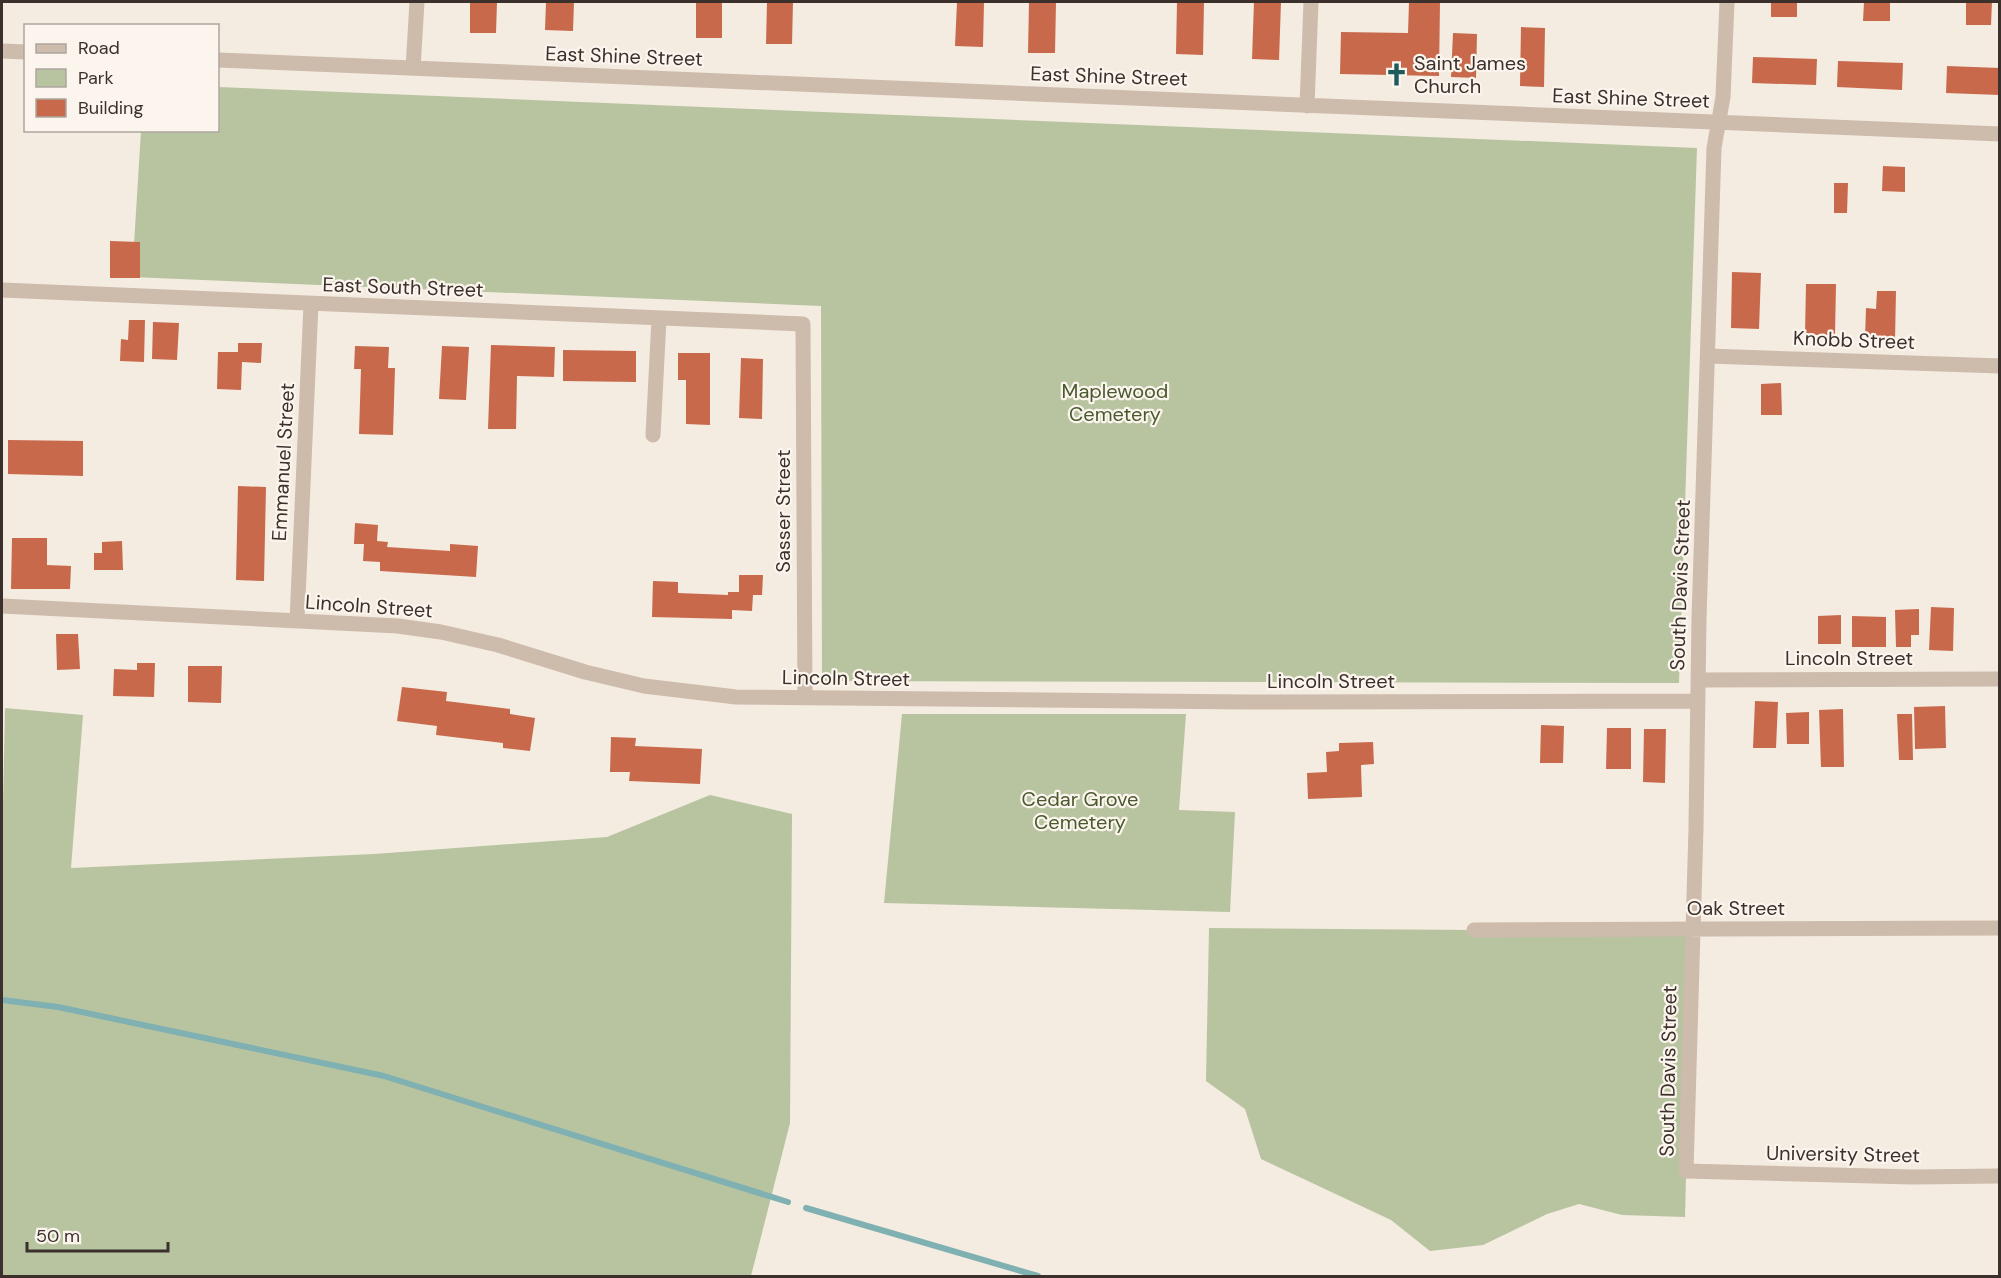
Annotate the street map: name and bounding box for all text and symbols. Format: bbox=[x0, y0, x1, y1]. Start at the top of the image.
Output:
legend bbox=[24, 24, 219, 132]
text: Road bbox=[78, 36, 120, 60]
street label: East Shine Street bbox=[545, 40, 703, 72]
place label: Saint James Church bbox=[1414, 50, 1526, 99]
street label: East Shine Street bbox=[1030, 60, 1188, 92]
church icon: Saint James Church bbox=[1383, 61, 1409, 87]
text: Park bbox=[78, 66, 114, 90]
street label: East Shine Street bbox=[1552, 82, 1710, 114]
text: Building bbox=[78, 96, 143, 120]
street label: East South Street bbox=[322, 271, 484, 303]
street label: Knobb Street bbox=[1793, 325, 1916, 355]
park label: Maplewood Cemetery bbox=[1062, 378, 1168, 427]
street label: Emmanuel Street bbox=[266, 382, 300, 542]
street label: Sasser Street bbox=[770, 449, 796, 573]
street label: South Davis Street bbox=[1664, 499, 1696, 671]
street label: Lincoln Street bbox=[304, 589, 434, 623]
street label: Lincoln Street bbox=[1785, 645, 1913, 671]
street label: Lincoln Street bbox=[782, 664, 910, 692]
street label: Lincoln Street bbox=[1267, 668, 1395, 694]
park label: Cedar Grove Cemetery bbox=[1022, 786, 1138, 835]
street label: Oak Street bbox=[1687, 895, 1785, 921]
street label: South Davis Street bbox=[1654, 985, 1682, 1157]
street label: University Street bbox=[1766, 1140, 1920, 1168]
scale bar bbox=[27, 1215, 168, 1253]
text: 50 m bbox=[36, 1224, 80, 1248]

